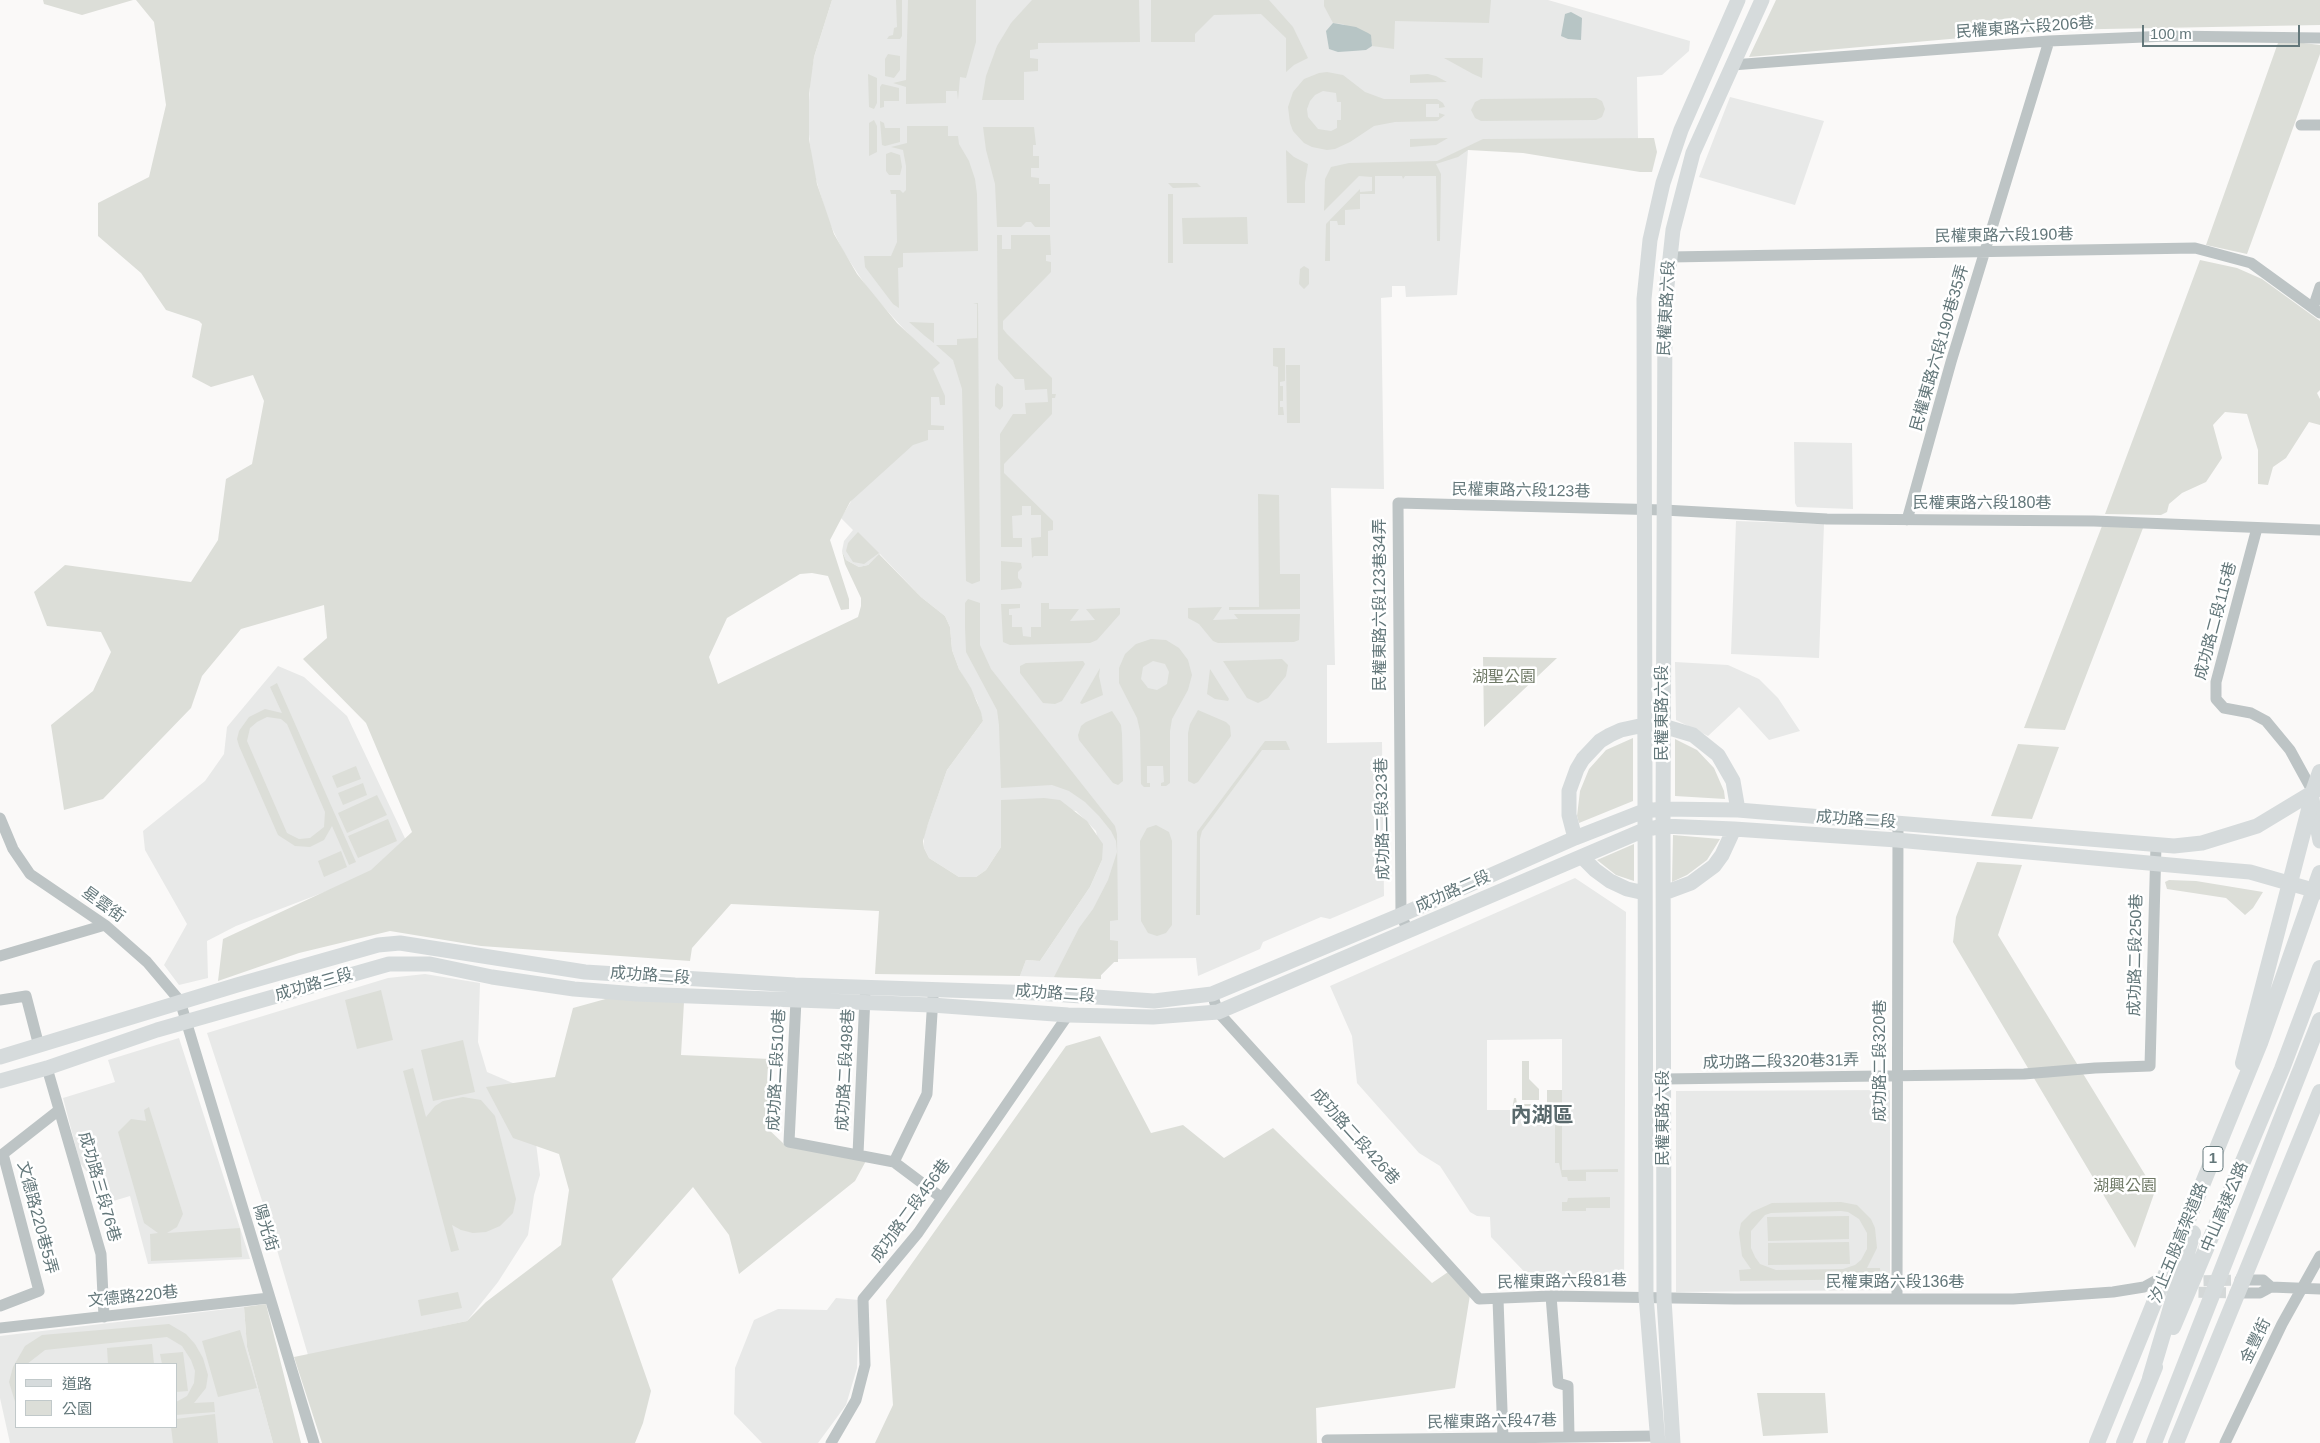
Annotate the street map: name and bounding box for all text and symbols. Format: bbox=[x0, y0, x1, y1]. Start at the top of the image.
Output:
street label: 民權東路六段206巷 bbox=[1955, 14, 2095, 42]
scale bar bbox=[2145, 15, 2302, 47]
text: 100 m bbox=[2150, 25, 2192, 42]
street label: 民權東路六段190巷 bbox=[1934, 225, 2074, 247]
street label: 民權東路六段 bbox=[1655, 260, 1679, 356]
street label: 民權東路六段190巷35弄 bbox=[1907, 262, 1973, 434]
street label: 民權東路六段123巷 bbox=[1451, 480, 1591, 502]
street label: 民權東路六段180巷 bbox=[1913, 494, 2051, 514]
street label: 民權東路六段123巷34弄 bbox=[1371, 519, 1391, 691]
street label: 成功路二段115巷 bbox=[2191, 560, 2241, 682]
street label: 民權東路六段 bbox=[1653, 665, 1673, 761]
park label: 湖聖公園 bbox=[1472, 668, 1536, 688]
street label: 成功路二段323巷 bbox=[1372, 757, 1394, 881]
street label: 成功路二段 bbox=[1815, 808, 1897, 832]
street label: 成功路二段 bbox=[1413, 867, 1493, 917]
street label: 星雲街 bbox=[78, 883, 128, 927]
street label: 成功路二段250巷 bbox=[2125, 893, 2147, 1017]
street label: 成功路二段 bbox=[609, 964, 691, 988]
street label: 成功路三段 bbox=[273, 965, 355, 1005]
street label: 成功路二段 bbox=[1014, 982, 1096, 1006]
street label: 成功路二段320巷 bbox=[1871, 1000, 1891, 1122]
street label: 成功路二段510巷 bbox=[764, 1008, 790, 1132]
street label: 成功路二段498巷 bbox=[833, 1008, 859, 1132]
street label: 成功路二段320巷31弄 bbox=[1703, 1051, 1859, 1073]
street label: 民權東路六段 bbox=[1654, 1070, 1674, 1166]
street label: 成功路二段426巷 bbox=[1307, 1085, 1403, 1189]
district label: 內湖區 bbox=[1511, 1103, 1573, 1129]
street label: 成功路三段76巷 bbox=[74, 1130, 124, 1244]
road number: 1 bbox=[2203, 1146, 2223, 1172]
street label: 成功路二段456巷 bbox=[867, 1156, 955, 1266]
street label: 中山高速公路 bbox=[2197, 1159, 2253, 1255]
street label: 文德路220巷5弄 bbox=[13, 1160, 61, 1276]
park label: 湖興公園 bbox=[2093, 1177, 2157, 1197]
street label: 汐止五股高架道路 bbox=[2146, 1180, 2212, 1306]
street label: 陽光街 bbox=[249, 1202, 281, 1254]
street label: 民權東路六段81巷 bbox=[1497, 1271, 1627, 1293]
street label: 民權東路六段136巷 bbox=[1826, 1273, 1964, 1293]
street label: 文德路220巷 bbox=[87, 1283, 179, 1311]
street label: 金豐街 bbox=[2237, 1315, 2275, 1367]
legend bbox=[15, 1363, 178, 1428]
text: 道路 bbox=[62, 1375, 92, 1392]
text: 公園 bbox=[62, 1400, 92, 1417]
street label: 民權東路六段47巷 bbox=[1427, 1411, 1557, 1433]

